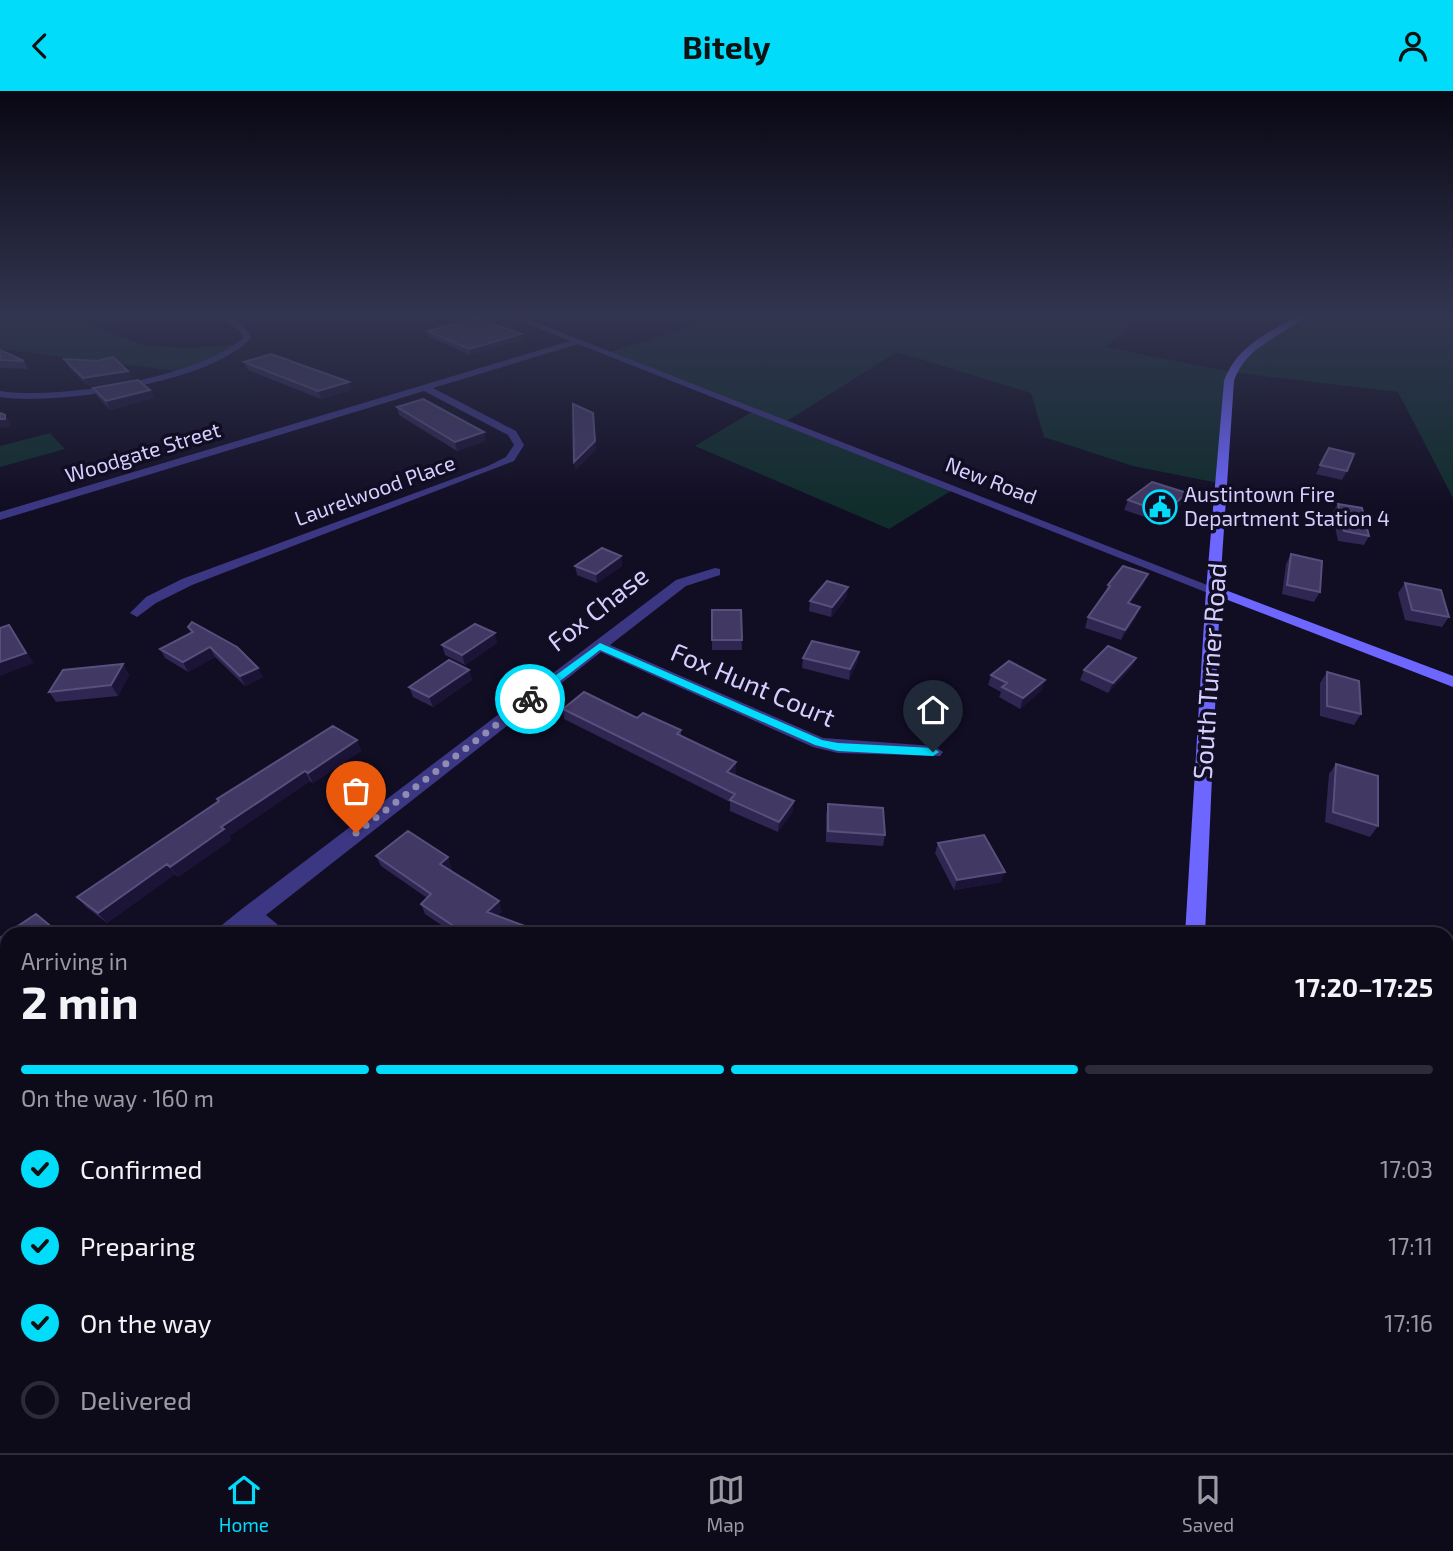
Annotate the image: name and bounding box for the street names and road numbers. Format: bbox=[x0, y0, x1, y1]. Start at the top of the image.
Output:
street label: Woodgate Street bbox=[62, 416, 223, 487]
street label: Laurelwood Place bbox=[291, 449, 458, 530]
street label: New Road bbox=[942, 451, 1041, 508]
street label: Fox Chase bbox=[541, 559, 653, 657]
street label: South Turner Road bbox=[1185, 562, 1232, 780]
street label: Fox Hunt Court bbox=[667, 635, 840, 732]

